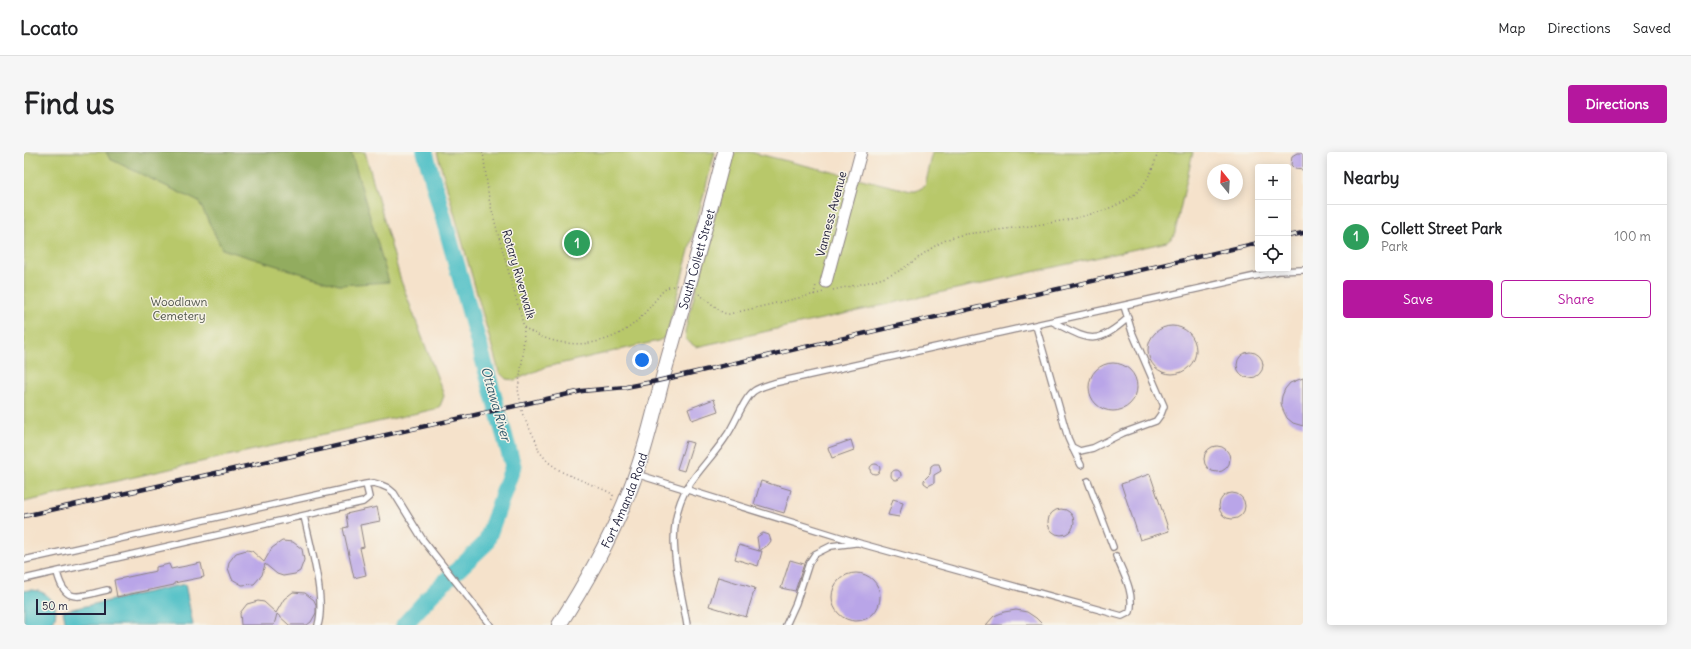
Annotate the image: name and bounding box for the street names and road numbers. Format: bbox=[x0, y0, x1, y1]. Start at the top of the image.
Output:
street label: Vanness Avenue bbox=[812, 169, 850, 259]
street label: South Collett Street bbox=[675, 207, 717, 311]
street label: Rotary Riverwalk bbox=[499, 228, 539, 320]
street label: Fort Amanda Road bbox=[597, 451, 650, 550]

